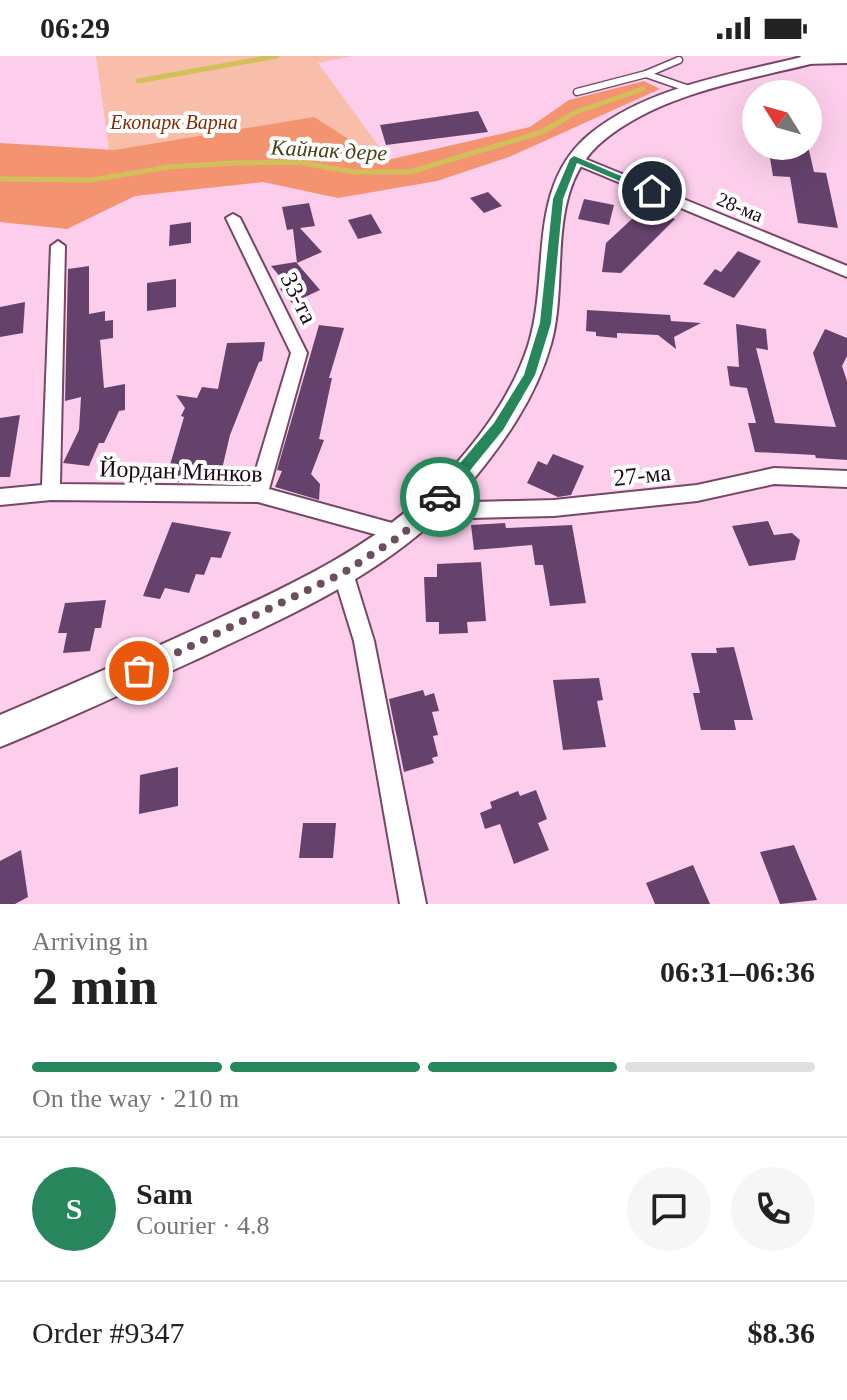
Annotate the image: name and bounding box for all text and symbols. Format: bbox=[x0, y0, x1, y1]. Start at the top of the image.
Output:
text: 06:29 bbox=[40, 11, 110, 44]
north arrow bbox=[742, 80, 822, 160]
map controls bbox=[742, 80, 822, 160]
park label: Екопарк Варна bbox=[109, 111, 238, 134]
water label: Кайнак дере bbox=[269, 134, 388, 166]
pin bbox=[618, 157, 686, 225]
icon: home bbox=[630, 169, 674, 213]
street label: 28-ма bbox=[714, 187, 767, 227]
street label: 33-та bbox=[276, 268, 323, 328]
street label: Йордан Минков bbox=[99, 455, 263, 487]
courier bbox=[400, 457, 480, 537]
street label: 27-ма bbox=[612, 459, 672, 491]
icon: car bbox=[418, 475, 462, 519]
pin bbox=[105, 637, 173, 705]
icon: bag bbox=[117, 649, 161, 693]
text: Arriving in bbox=[32, 927, 148, 956]
text: 06:31–06:36 bbox=[660, 955, 815, 988]
text: 2 min bbox=[32, 958, 158, 1015]
text: On the way · 210 m bbox=[32, 1084, 239, 1113]
button: chat bbox=[627, 1167, 711, 1251]
button: phone bbox=[731, 1167, 815, 1251]
text: Sam bbox=[136, 1177, 193, 1210]
text: S bbox=[66, 1192, 82, 1225]
text: Courier · 4.8 bbox=[136, 1211, 270, 1240]
text: Order #9347 bbox=[32, 1316, 184, 1349]
text: $8.36 bbox=[748, 1316, 815, 1349]

